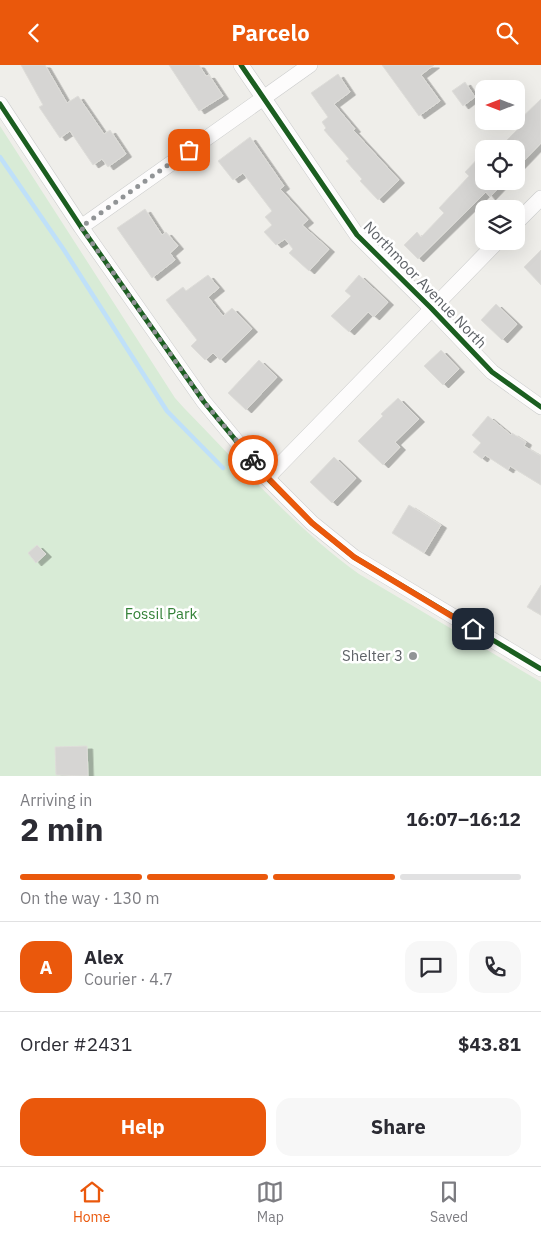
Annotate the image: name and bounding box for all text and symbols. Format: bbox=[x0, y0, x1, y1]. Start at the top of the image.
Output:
text: Parcelo bbox=[231, 18, 310, 47]
icon: back bbox=[20, 19, 48, 47]
icon: search bbox=[493, 19, 521, 47]
north arrow bbox=[475, 80, 525, 130]
map controls bbox=[475, 80, 525, 250]
pin bbox=[168, 129, 210, 171]
icon: bag bbox=[175, 136, 203, 164]
button: locate bbox=[475, 140, 525, 190]
button: layers bbox=[475, 200, 525, 250]
street label: Northmoor Avenue North bbox=[360, 217, 491, 352]
courier bbox=[228, 435, 278, 485]
icon: bike bbox=[239, 446, 267, 474]
park label: Fossil Park bbox=[125, 604, 197, 623]
pin bbox=[452, 608, 494, 650]
icon: home bbox=[459, 615, 487, 643]
place label: Shelter 3 bbox=[342, 646, 403, 665]
marker: Shelter 3 bbox=[407, 650, 419, 662]
text: Arriving in bbox=[20, 790, 92, 810]
text: 16:07–16:12 bbox=[406, 807, 521, 831]
text: 2 min bbox=[20, 808, 104, 850]
text: On the way · 130 m bbox=[20, 888, 159, 908]
button: chat bbox=[405, 941, 457, 993]
button: phone bbox=[469, 941, 521, 993]
text: Alex bbox=[84, 945, 124, 969]
text: A bbox=[39, 955, 53, 979]
text: Courier · 4.7 bbox=[84, 969, 173, 989]
text: Order #2431 bbox=[20, 1032, 132, 1056]
text: $43.81 bbox=[458, 1032, 521, 1056]
button: Help bbox=[20, 1098, 266, 1156]
button: Share bbox=[276, 1098, 521, 1156]
tab: Home bbox=[73, 1178, 111, 1226]
tab: Map bbox=[256, 1178, 284, 1226]
tab: Saved bbox=[430, 1178, 468, 1226]

